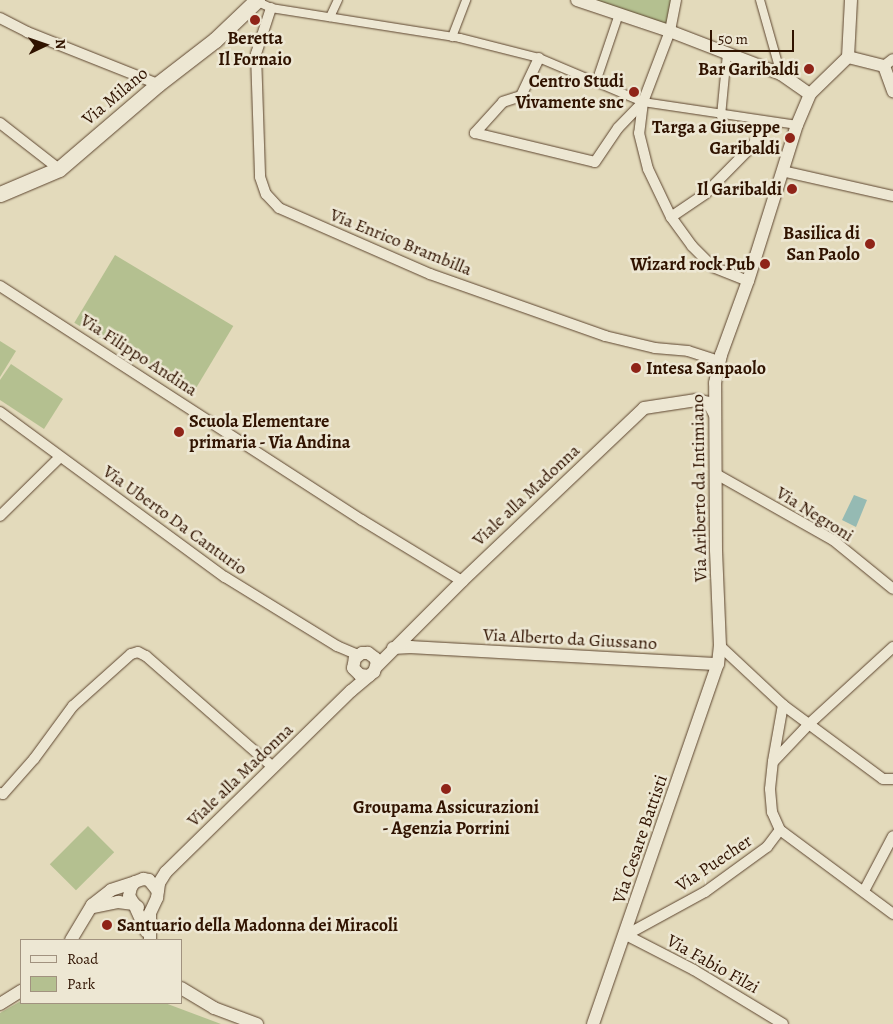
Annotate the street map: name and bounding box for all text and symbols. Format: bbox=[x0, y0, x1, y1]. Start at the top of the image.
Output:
marker: Beretta Il Fornaio bbox=[249, 14, 261, 26]
north arrow bbox=[20, 20, 70, 70]
scale bar bbox=[713, 20, 797, 52]
place label: Beretta Il Fornaio bbox=[218, 28, 292, 70]
text: 50 m bbox=[718, 29, 748, 49]
text: N bbox=[51, 39, 70, 50]
place label: Bar Garibaldi bbox=[698, 58, 799, 80]
street label: Via Milano bbox=[78, 62, 152, 130]
marker: Bar Garibaldi bbox=[803, 63, 815, 75]
place label: Centro Studi Vivamente snc bbox=[515, 71, 624, 114]
marker: Centro Studi Vivamente snc bbox=[628, 86, 640, 98]
place label: Targa a Giuseppe Garibaldi bbox=[652, 117, 780, 160]
marker: Targa a Giuseppe Garibaldi bbox=[784, 132, 796, 144]
place label: Il Garibaldi bbox=[697, 178, 782, 200]
marker: Il Garibaldi bbox=[786, 183, 798, 195]
street label: Via Enrico Brambilla bbox=[327, 204, 475, 280]
place label: Basilica di San Paolo bbox=[783, 223, 860, 266]
marker: Basilica di San Paolo bbox=[864, 238, 876, 250]
place label: Wizard rock Pub bbox=[630, 253, 755, 275]
marker: Wizard rock Pub bbox=[759, 258, 771, 270]
street label: Via Filippo Andina bbox=[76, 309, 202, 401]
place label: Intesa Sanpaolo bbox=[646, 357, 766, 379]
marker: Intesa Sanpaolo bbox=[630, 362, 642, 374]
street label: Via Ariberto da Intimiano bbox=[687, 394, 711, 582]
place label: Scuola Elementare primaria - Via Andina bbox=[189, 411, 351, 454]
marker: Scuola Elementare primaria - Via Andina bbox=[173, 426, 185, 438]
street label: Viale alla Madonna bbox=[468, 440, 584, 550]
street label: Via Uberto Da Canturio bbox=[99, 460, 251, 580]
street label: Via Negroni bbox=[772, 482, 858, 546]
street label: Via Alberto da Giussano bbox=[482, 624, 658, 654]
street label: Viale alla Madonna bbox=[182, 719, 298, 831]
street label: Via Cesare Battisti bbox=[608, 772, 672, 906]
marker: Groupama Assicurazioni - Agenzia Porrini bbox=[440, 783, 452, 795]
place label: Groupama Assicurazioni - Agenzia Porrini bbox=[353, 797, 539, 840]
street label: Via Puecher bbox=[672, 830, 756, 896]
place label: Santuario della Madonna dei Miracoli bbox=[117, 914, 398, 936]
marker: Santuario della Madonna dei Miracoli bbox=[101, 919, 113, 931]
street label: Via Fabio Filzi bbox=[663, 930, 763, 998]
legend bbox=[20, 939, 182, 1004]
text: Road bbox=[67, 949, 98, 969]
text: Park bbox=[67, 974, 95, 994]

